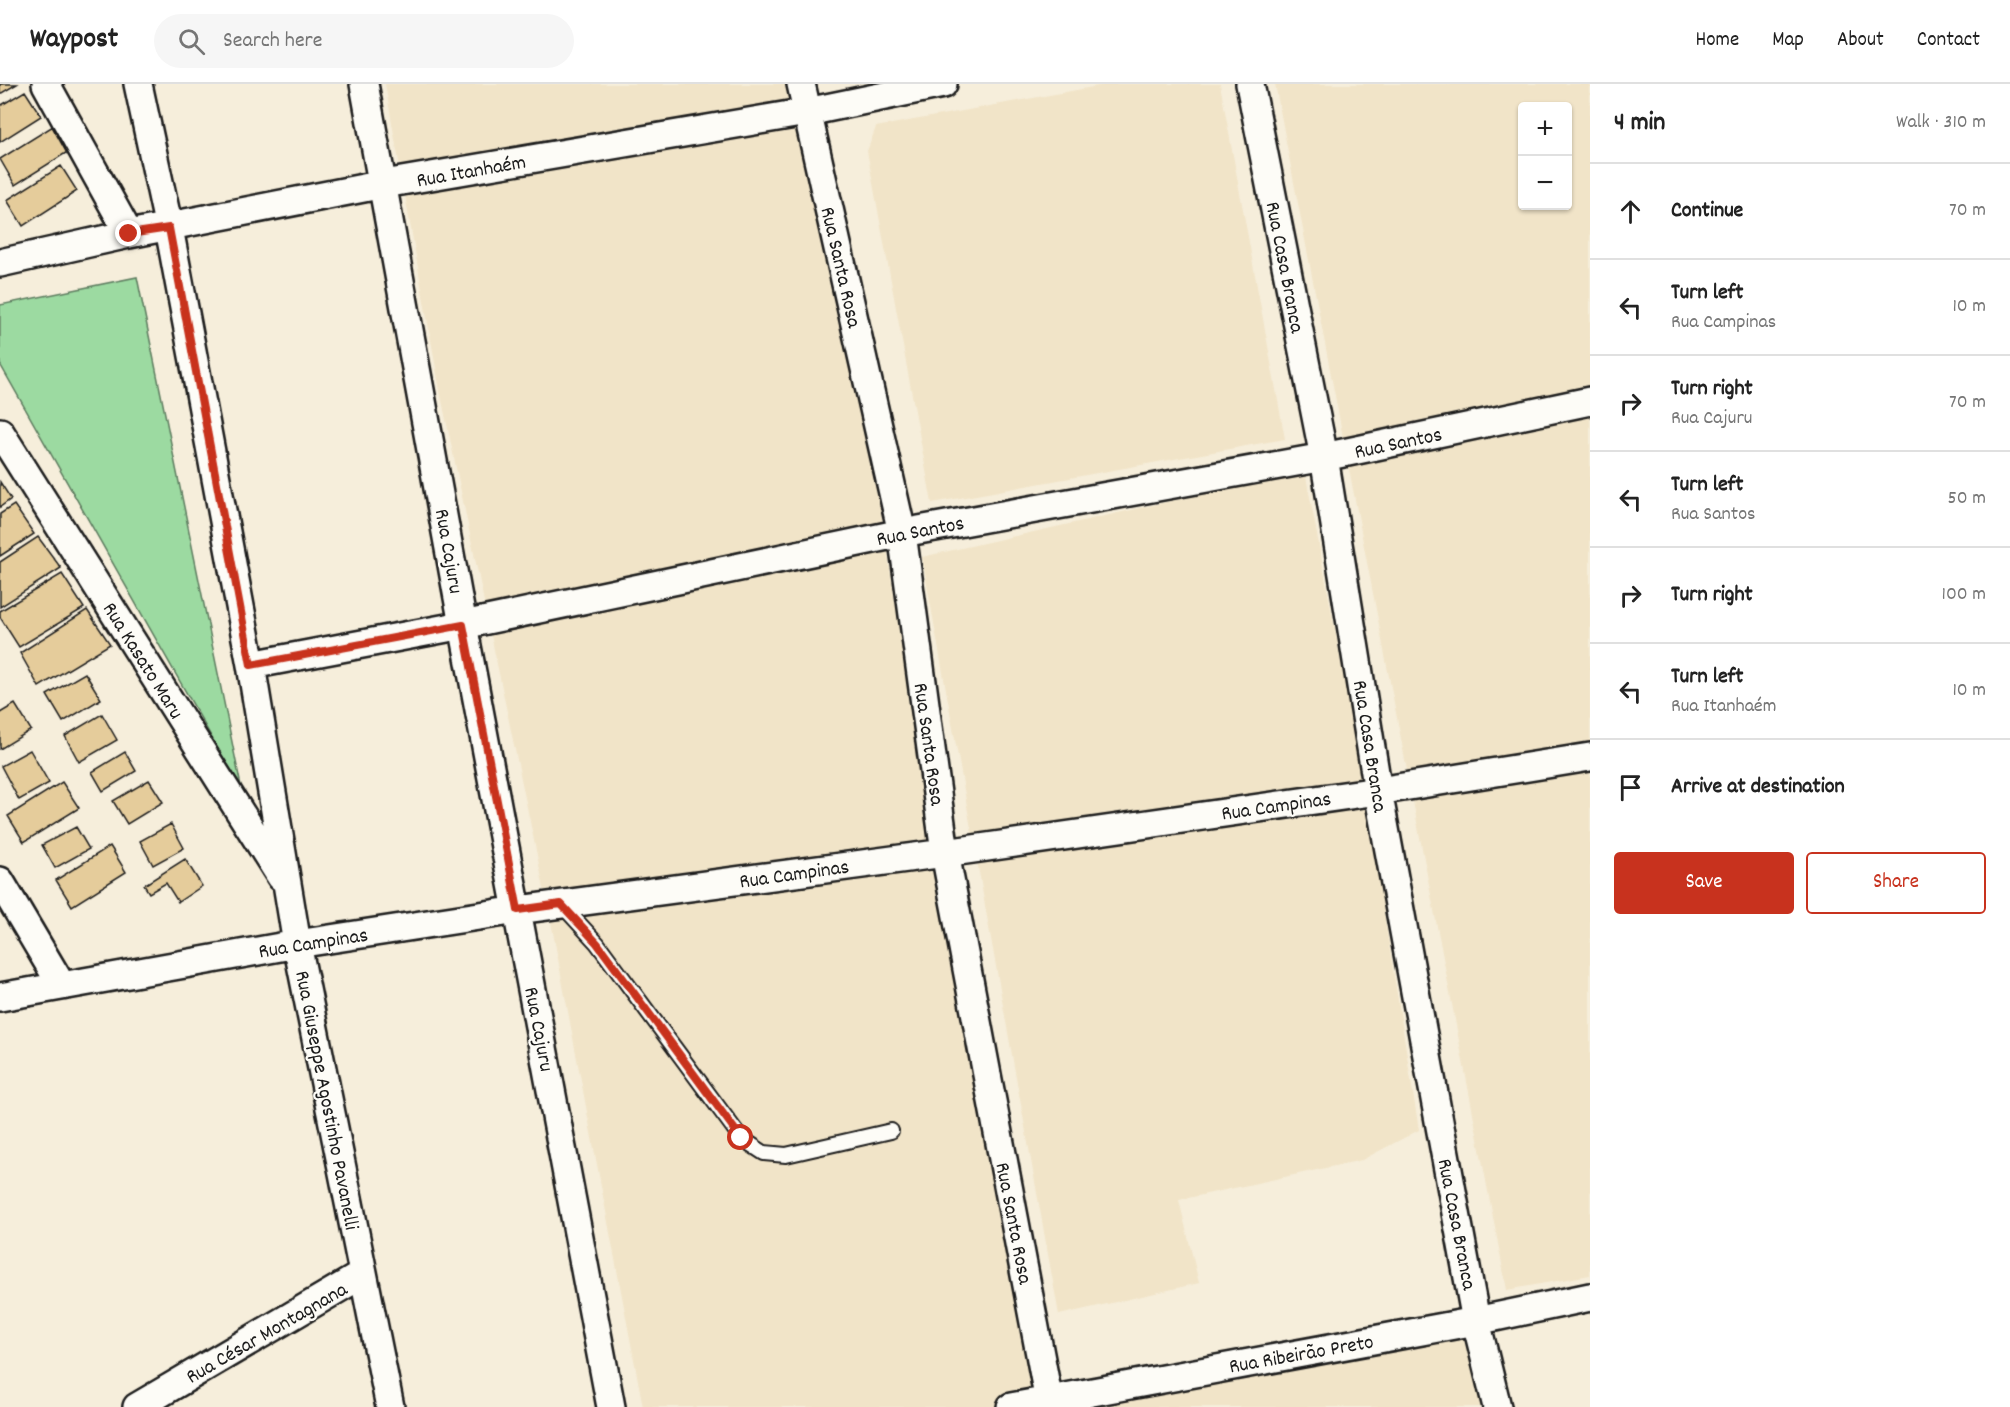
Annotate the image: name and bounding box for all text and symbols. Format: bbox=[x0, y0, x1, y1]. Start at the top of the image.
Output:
search box bbox=[154, 14, 574, 68]
text: Waypost bbox=[30, 21, 118, 61]
icon: search bbox=[175, 25, 208, 58]
text: Search here bbox=[223, 26, 322, 57]
text: Home bbox=[1695, 26, 1739, 56]
text: Map bbox=[1772, 26, 1804, 56]
text: About bbox=[1837, 26, 1884, 56]
text: Contact bbox=[1917, 26, 1980, 56]
map controls bbox=[1518, 102, 1572, 210]
button: + bbox=[1518, 102, 1572, 156]
text: 4 min bbox=[1614, 105, 1665, 142]
text: Walk · 310 m bbox=[1896, 109, 1986, 137]
street label: Rua Itanhaém bbox=[414, 149, 529, 197]
button: − bbox=[1518, 156, 1572, 210]
icon: ahead bbox=[1614, 195, 1647, 228]
text: Continue bbox=[1671, 196, 1743, 227]
text: 70 m bbox=[1949, 197, 1986, 225]
street label: Rua Casa Branca bbox=[1256, 199, 1311, 337]
street label: Rua Santa Rosa bbox=[811, 204, 868, 332]
route end bbox=[115, 220, 141, 246]
text: Turn left bbox=[1671, 278, 1743, 309]
icon: left bbox=[1614, 291, 1647, 324]
text: 10 m bbox=[1952, 293, 1986, 321]
text: Rua Campinas bbox=[1671, 309, 1776, 337]
text: Turn right bbox=[1671, 374, 1753, 405]
icon: right bbox=[1614, 387, 1647, 420]
text: 70 m bbox=[1949, 389, 1986, 417]
text: Rua Cajuru bbox=[1671, 405, 1752, 433]
street label: Rua Santos bbox=[1352, 421, 1445, 469]
text: Turn left bbox=[1671, 470, 1743, 501]
icon: left bbox=[1614, 483, 1647, 516]
text: 50 m bbox=[1948, 485, 1986, 513]
text: Rua Santos bbox=[1671, 501, 1755, 529]
street label: Rua Cajuru bbox=[425, 507, 469, 596]
street label: Rua Santos bbox=[874, 510, 967, 556]
icon: right bbox=[1614, 579, 1647, 612]
text: Turn right bbox=[1671, 580, 1753, 611]
text: 100 m bbox=[1942, 581, 1986, 609]
street label: Rua Kasato Maru bbox=[93, 597, 189, 726]
text: Turn left bbox=[1671, 662, 1743, 693]
icon: left bbox=[1614, 675, 1647, 708]
text: 10 m bbox=[1952, 677, 1986, 705]
street label: Rua Casa Branca bbox=[1343, 678, 1393, 816]
street label: Rua Santa Rosa bbox=[904, 681, 951, 809]
text: Rua Itanhaém bbox=[1671, 693, 1776, 721]
icon: arrive bbox=[1614, 771, 1647, 804]
text: Arrive at destination bbox=[1671, 772, 1845, 803]
street label: Rua Campinas bbox=[1220, 785, 1333, 831]
button: Save bbox=[1614, 852, 1794, 914]
button: Share bbox=[1806, 852, 1986, 914]
street label: Rua Campinas bbox=[738, 853, 851, 899]
street label: Rua Campinas bbox=[257, 922, 370, 968]
street label: Rua Giuseppe Agostinho Pavanelli bbox=[285, 968, 365, 1233]
street label: Rua Cajuru bbox=[514, 985, 560, 1074]
route start bbox=[727, 1124, 753, 1150]
street label: Rua Casa Branca bbox=[1428, 1156, 1483, 1294]
street label: Rua Santa Rosa bbox=[986, 1160, 1039, 1288]
street label: Rua César Montagnana bbox=[181, 1276, 355, 1393]
street label: Rua Ribeirão Preto bbox=[1227, 1328, 1376, 1383]

